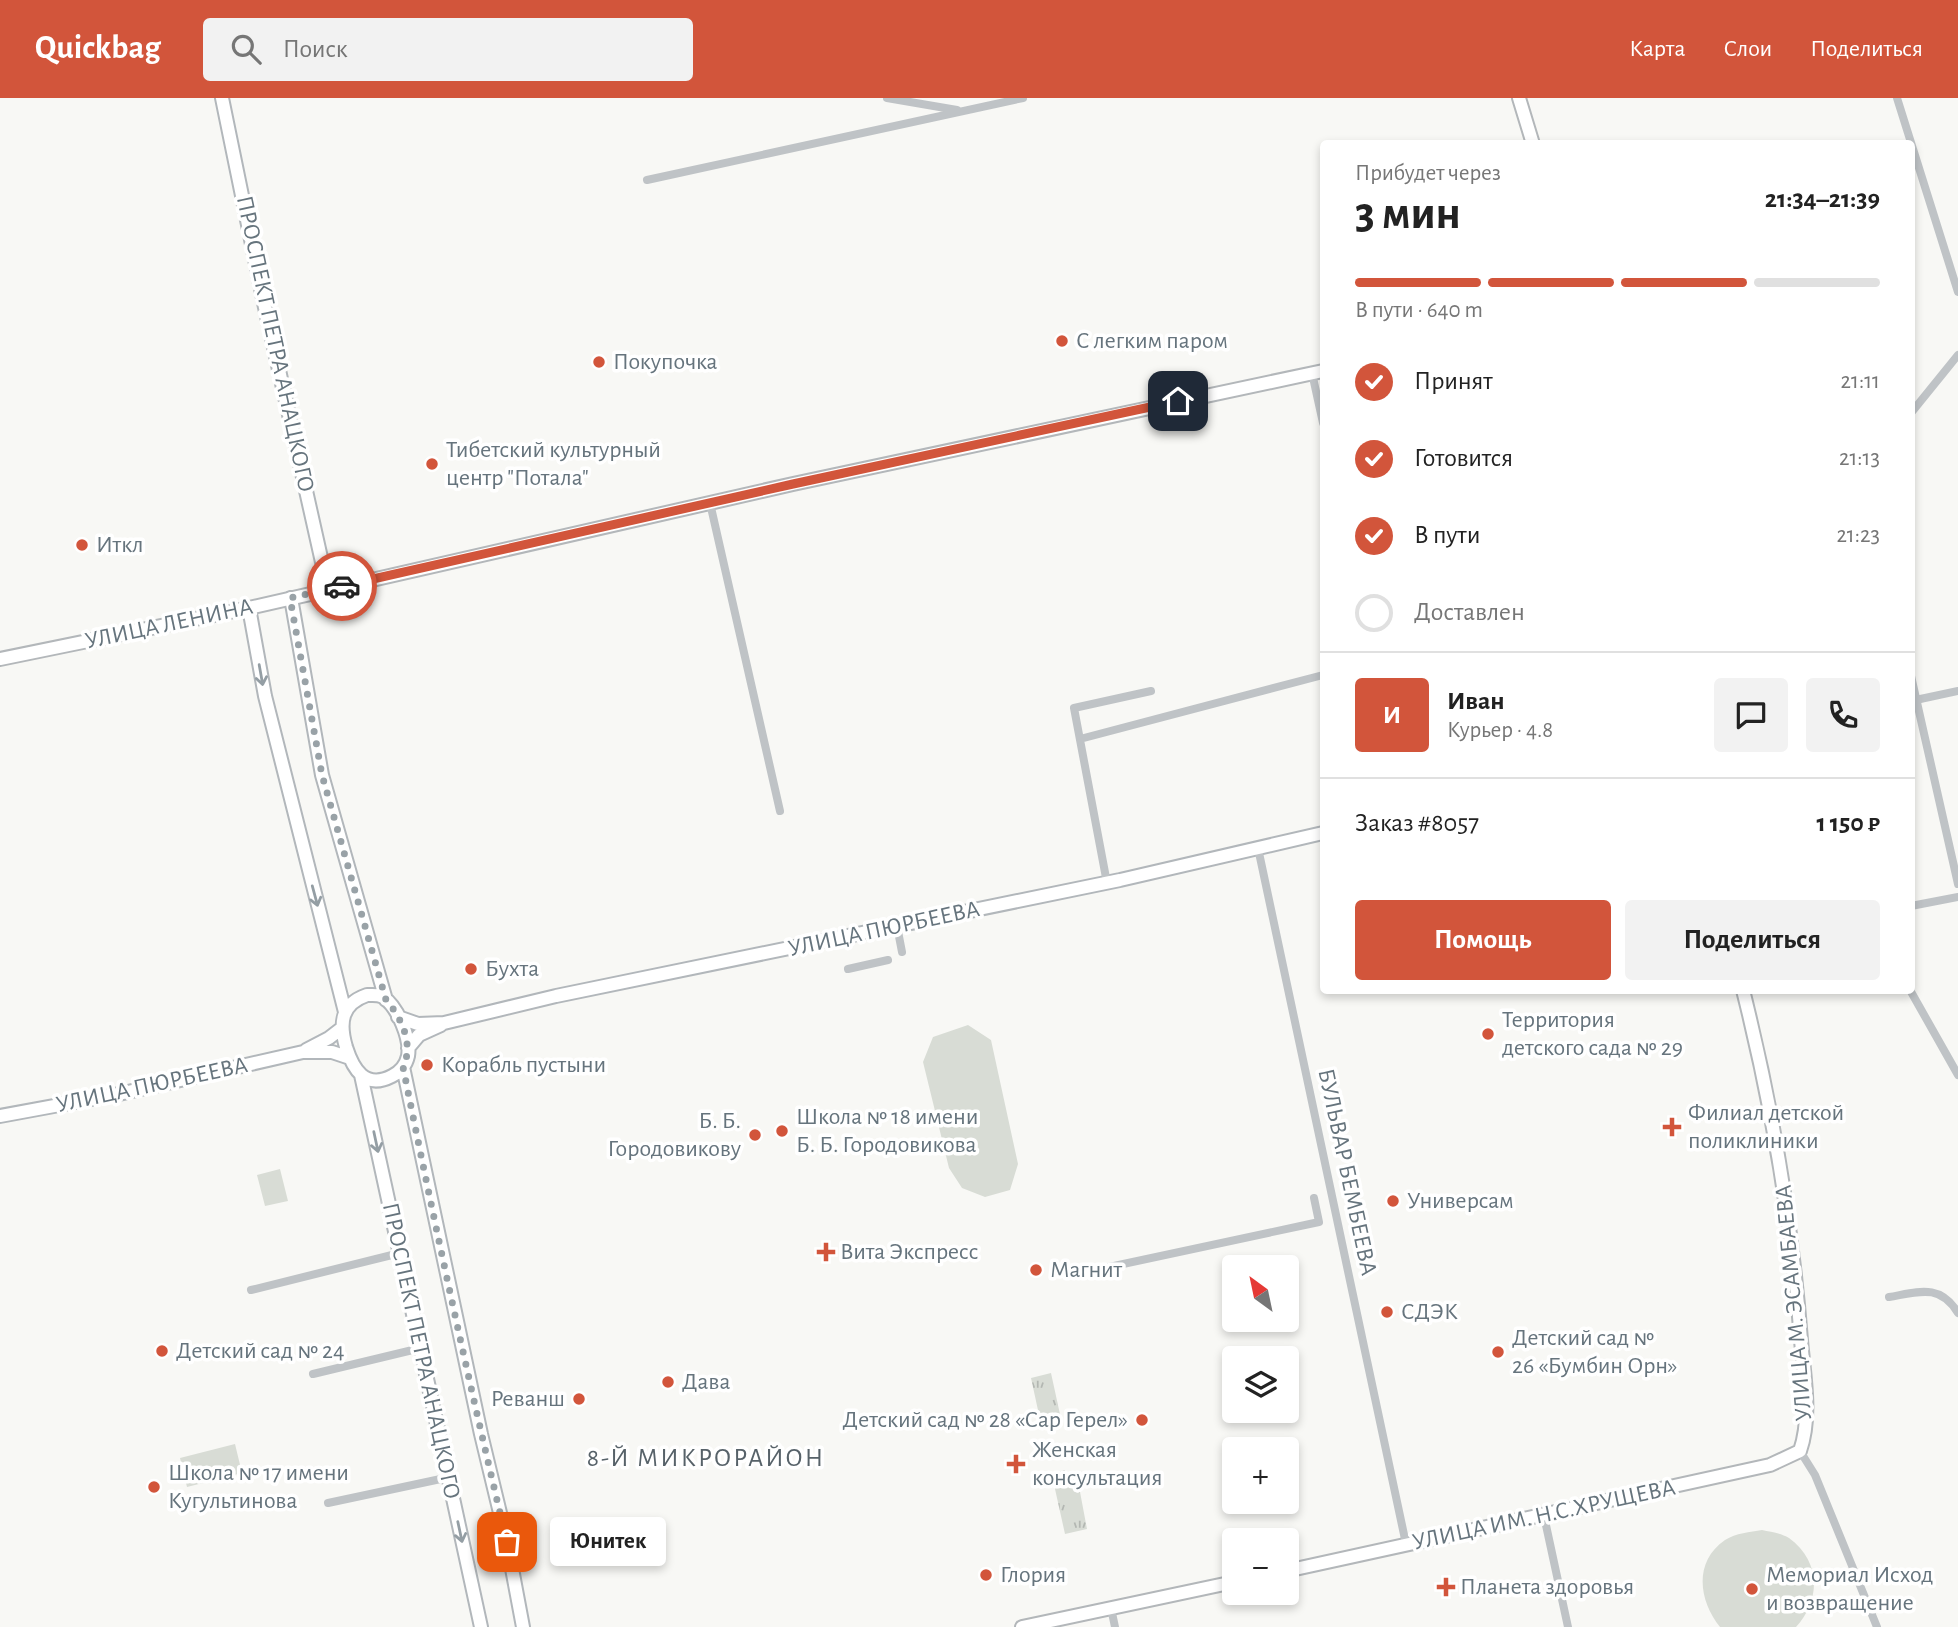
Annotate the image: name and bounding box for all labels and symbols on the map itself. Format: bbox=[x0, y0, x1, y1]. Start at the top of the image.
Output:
street label: ПРОСПЕКТ ПЕТРА АНАЦКОГО bbox=[232, 194, 318, 494]
place label: С легким паром bbox=[1076, 329, 1228, 353]
marker: С легким паром bbox=[1054, 333, 1070, 349]
place label: Покупочка bbox=[613, 350, 718, 374]
marker: Покупочка bbox=[591, 354, 607, 370]
pin bbox=[1148, 371, 1208, 431]
place label: Тибетский культурный центр "Потала" bbox=[446, 438, 661, 490]
marker: Тибетский культурный центр "Потала" bbox=[424, 456, 440, 472]
place label: Иткл bbox=[96, 533, 143, 557]
marker: Иткл bbox=[74, 537, 90, 553]
courier bbox=[307, 551, 377, 621]
street label: УЛИЦА ЛЕНИНА bbox=[83, 595, 255, 653]
one-way arrow bbox=[255, 663, 268, 686]
one-way arrow bbox=[309, 884, 322, 907]
street label: УЛИЦА ПЮРБЕЕВА bbox=[786, 897, 982, 961]
place label: Бухта bbox=[485, 957, 539, 981]
marker: Бухта bbox=[463, 961, 479, 977]
place label: Территория детского сада № 29 bbox=[1502, 1008, 1683, 1060]
marker: Территория детского сада № 29 bbox=[1480, 1026, 1496, 1042]
street label: УЛИЦА ПЮРБЕЕВА bbox=[54, 1053, 250, 1117]
place label: Корабль пустыни bbox=[441, 1053, 606, 1077]
marker: Корабль пустыни bbox=[419, 1057, 435, 1073]
street label: БУЛЬВАР БЕМБЕЕВА bbox=[1313, 1066, 1381, 1278]
place label: Филиал детской поликлиники bbox=[1688, 1101, 1844, 1153]
place label: Школа № 18 имени Б. Б. Городовикова bbox=[796, 1105, 978, 1157]
place label: Б. Б. Городовикову bbox=[608, 1109, 742, 1161]
marker: Филиал детской поликлиники bbox=[1662, 1117, 1682, 1137]
marker: Школа № 18 имени Б. Б. Городовикова bbox=[774, 1123, 790, 1139]
marker: Б. Б. Городовикову bbox=[747, 1127, 763, 1143]
one-way arrow bbox=[369, 1130, 383, 1153]
street label: УЛИЦА М. ЭСАМБАЕВА bbox=[1772, 1184, 1816, 1422]
place label: Универсам bbox=[1407, 1189, 1514, 1213]
marker: Универсам bbox=[1385, 1193, 1401, 1209]
street label: ПРОСПЕКТ ПЕТРА АНАЦКОГО bbox=[378, 1201, 464, 1501]
place label: Вита Экспресс bbox=[840, 1240, 979, 1264]
marker: Вита Экспресс bbox=[818, 1244, 834, 1260]
north arrow bbox=[1222, 1255, 1298, 1332]
place label: Магнит bbox=[1050, 1258, 1122, 1282]
marker: Магнит bbox=[1028, 1262, 1044, 1278]
place label: СДЭК bbox=[1401, 1300, 1458, 1324]
marker: СДЭК bbox=[1379, 1304, 1395, 1320]
place label: Детский сад № 26 «Бумбин Орн» bbox=[1512, 1326, 1678, 1378]
place label: Детский сад № 24 bbox=[176, 1339, 345, 1363]
marker: Детский сад № 24 bbox=[154, 1343, 170, 1359]
marker: Детский сад № 26 «Бумбин Орн» bbox=[1490, 1344, 1506, 1360]
place label: Дава bbox=[682, 1370, 730, 1394]
marker: Дава bbox=[660, 1374, 676, 1390]
place label: Реванш bbox=[491, 1387, 565, 1411]
marker: Реванш bbox=[571, 1391, 587, 1407]
place label: Детский сад № 28 «Сар Герел» bbox=[843, 1408, 1128, 1432]
marker: Детский сад № 28 «Сар Герел» bbox=[1134, 1412, 1150, 1428]
place label: Женская консультация bbox=[1032, 1438, 1162, 1490]
district label: 8-Й МИКРОРАЙОН bbox=[587, 1445, 825, 1471]
marker: Женская консультация bbox=[1006, 1454, 1026, 1474]
place label: Школа № 17 имени Кугультинова bbox=[168, 1461, 349, 1513]
street label: УЛИЦА ИМ. Н.С.ХРУЩЕВА bbox=[1410, 1475, 1678, 1555]
marker: Школа № 17 имени Кугультинова bbox=[146, 1479, 162, 1495]
pin bbox=[477, 1512, 537, 1572]
callout: Юнитек bbox=[549, 1518, 664, 1566]
one-way arrow bbox=[454, 1520, 468, 1543]
place label: Глория bbox=[1000, 1563, 1066, 1587]
place label: Мемориал Исход и возвращение bbox=[1766, 1563, 1933, 1615]
marker: Глория bbox=[978, 1567, 994, 1583]
place label: Планета здоровья bbox=[1460, 1575, 1634, 1599]
marker: Планета здоровья bbox=[1438, 1579, 1454, 1595]
marker: Мемориал Исход и возвращение bbox=[1744, 1581, 1760, 1597]

